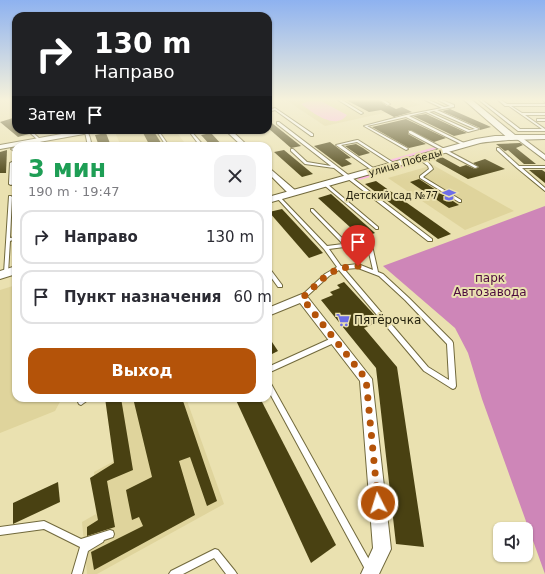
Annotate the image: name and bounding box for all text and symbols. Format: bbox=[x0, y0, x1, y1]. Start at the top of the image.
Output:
text: 130 m bbox=[94, 27, 191, 60]
icon: right bbox=[28, 28, 80, 80]
text: Направо bbox=[94, 61, 174, 82]
icon: arrive bbox=[84, 104, 106, 126]
text: Затем bbox=[28, 106, 76, 124]
street label: улица Победы bbox=[367, 147, 443, 178]
text: 3 мин bbox=[28, 155, 106, 183]
button: close bbox=[214, 155, 256, 197]
text: 190 m · 19:47 bbox=[28, 184, 119, 199]
school or university icon: Детский сад №77 bbox=[441, 187, 457, 203]
place label: Детский сад №77 bbox=[346, 190, 438, 201]
pin bbox=[341, 225, 375, 266]
icon: right bbox=[30, 226, 52, 248]
text: Направо bbox=[64, 228, 138, 246]
text: 130 m bbox=[206, 228, 254, 246]
icon: arrive bbox=[347, 231, 369, 253]
park label: парк Автозавода bbox=[453, 271, 527, 299]
icon: arrive bbox=[30, 286, 52, 308]
text: Пункт назначения bbox=[64, 288, 221, 306]
text: 60 m bbox=[233, 288, 272, 306]
supermarket icon: Пятёрочка bbox=[335, 312, 351, 328]
place label: Пятёрочка bbox=[354, 313, 421, 327]
button: Выход bbox=[28, 348, 256, 394]
position arrow bbox=[357, 482, 399, 524]
map controls bbox=[493, 522, 533, 562]
button: sound bbox=[493, 522, 533, 562]

